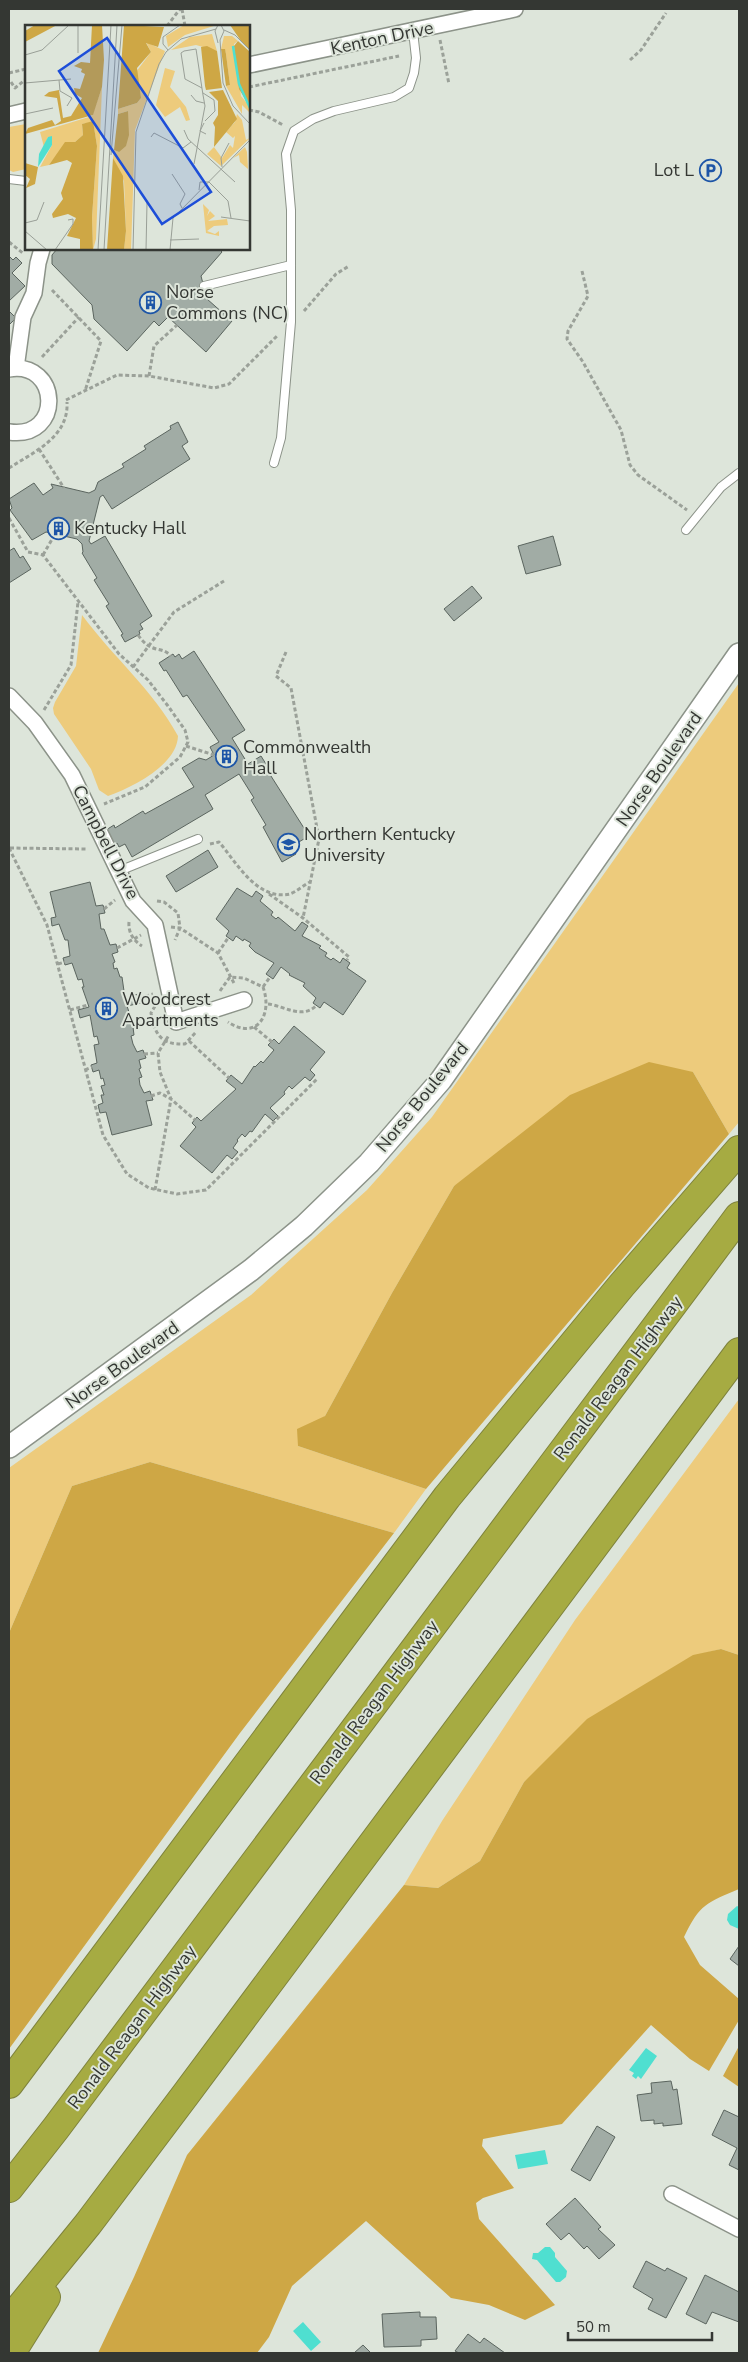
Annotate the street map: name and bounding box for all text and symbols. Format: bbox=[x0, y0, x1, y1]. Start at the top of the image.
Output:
street label: Kenton Drive bbox=[328, 15, 436, 61]
inset map bbox=[25, 25, 250, 250]
place label: Lot L bbox=[654, 158, 694, 182]
parking icon: Lot L bbox=[698, 158, 722, 182]
place label: Norse Commons (NC) bbox=[166, 280, 289, 325]
building icon: Norse Commons (NC) bbox=[138, 290, 162, 314]
building icon: Kentucky Hall bbox=[46, 516, 70, 540]
place label: Kentucky Hall bbox=[74, 516, 187, 540]
street label: Norse Boulevard bbox=[610, 707, 708, 831]
place label: Commonwealth Hall bbox=[243, 735, 371, 780]
building icon: Commonwealth Hall bbox=[215, 745, 239, 769]
street label: Campbell Drive bbox=[67, 781, 145, 903]
place label: Northern Kentucky University bbox=[304, 822, 456, 867]
school or university icon: Northern Kentucky University bbox=[276, 832, 300, 856]
place label: Woodcrest Apartments bbox=[122, 987, 219, 1032]
building icon: Woodcrest Apartments bbox=[94, 997, 118, 1021]
street label: Norse Boulevard bbox=[370, 1037, 474, 1157]
street label: Ronald Reagan Highway bbox=[548, 1290, 688, 1465]
street label: Norse Boulevard bbox=[60, 1316, 184, 1414]
street label: Ronald Reagan Highway bbox=[304, 1614, 444, 1789]
street label: Ronald Reagan Highway bbox=[62, 1939, 202, 2114]
scale bar bbox=[568, 2310, 712, 2342]
text: 50 m bbox=[576, 2317, 611, 2337]

